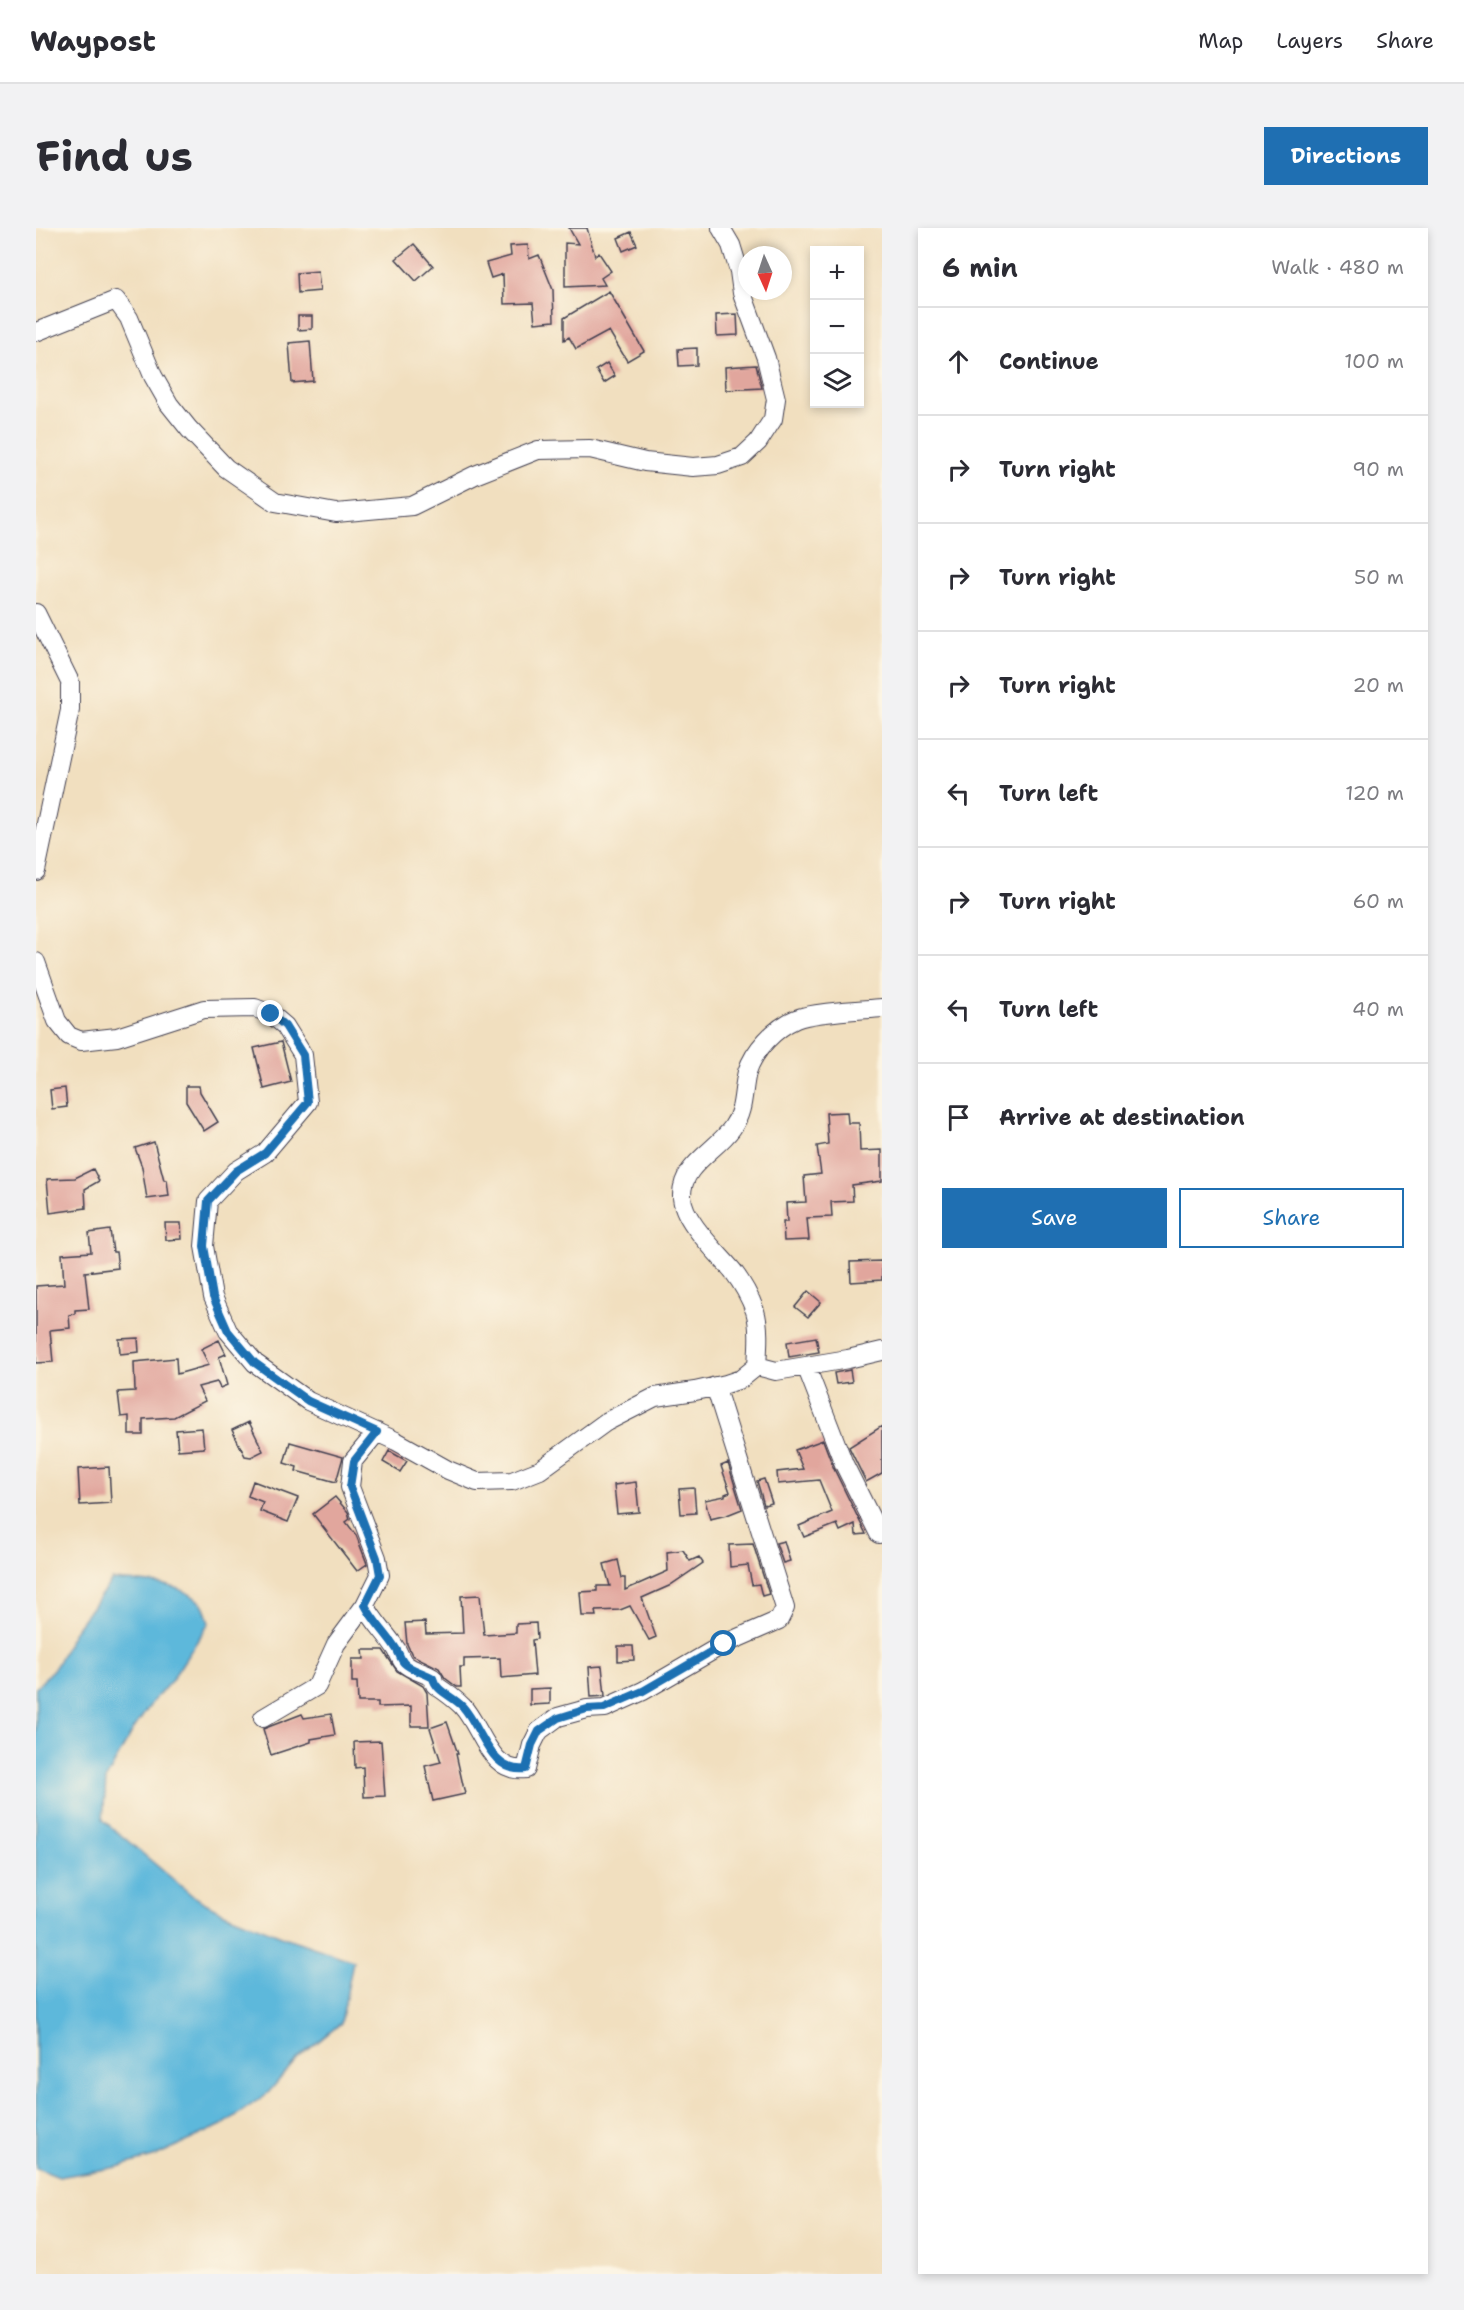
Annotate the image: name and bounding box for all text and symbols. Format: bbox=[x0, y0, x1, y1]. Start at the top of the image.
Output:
text: Waypost bbox=[30, 22, 156, 60]
text: Map bbox=[1198, 27, 1243, 55]
text: Layers bbox=[1276, 27, 1343, 55]
text: Share bbox=[1376, 27, 1434, 55]
button: Directions bbox=[1264, 127, 1428, 185]
text: Find us bbox=[36, 128, 193, 184]
north arrow bbox=[738, 246, 792, 300]
map controls bbox=[810, 246, 864, 408]
button: + bbox=[810, 246, 864, 300]
text: 6 min bbox=[942, 250, 1018, 285]
text: Walk · 480 m bbox=[1271, 254, 1404, 280]
button: − bbox=[810, 300, 864, 354]
icon: ahead bbox=[942, 345, 975, 378]
text: Continue bbox=[999, 347, 1099, 376]
text: 100 m bbox=[1344, 348, 1404, 374]
button: layers bbox=[810, 354, 864, 408]
icon: right bbox=[942, 453, 975, 486]
text: Turn right bbox=[999, 455, 1116, 484]
text: 90 m bbox=[1352, 456, 1404, 482]
icon: right bbox=[942, 561, 975, 594]
text: Turn right bbox=[999, 563, 1116, 592]
text: 50 m bbox=[1354, 564, 1404, 590]
icon: right bbox=[942, 669, 975, 702]
text: Turn right bbox=[999, 671, 1116, 700]
text: 20 m bbox=[1353, 672, 1404, 698]
icon: left bbox=[942, 777, 975, 810]
text: Turn left bbox=[999, 779, 1098, 808]
text: 120 m bbox=[1345, 780, 1404, 806]
icon: right bbox=[942, 885, 975, 918]
text: Turn right bbox=[999, 887, 1116, 916]
text: 60 m bbox=[1352, 888, 1404, 914]
icon: left bbox=[942, 993, 975, 1026]
text: Turn left bbox=[999, 995, 1098, 1024]
text: 40 m bbox=[1352, 996, 1404, 1022]
route end bbox=[257, 1000, 283, 1026]
icon: arrive bbox=[942, 1101, 975, 1134]
text: Arrive at destination bbox=[999, 1103, 1245, 1132]
button: Save bbox=[942, 1188, 1167, 1248]
button: Share bbox=[1179, 1188, 1404, 1248]
route start bbox=[710, 1630, 736, 1656]

